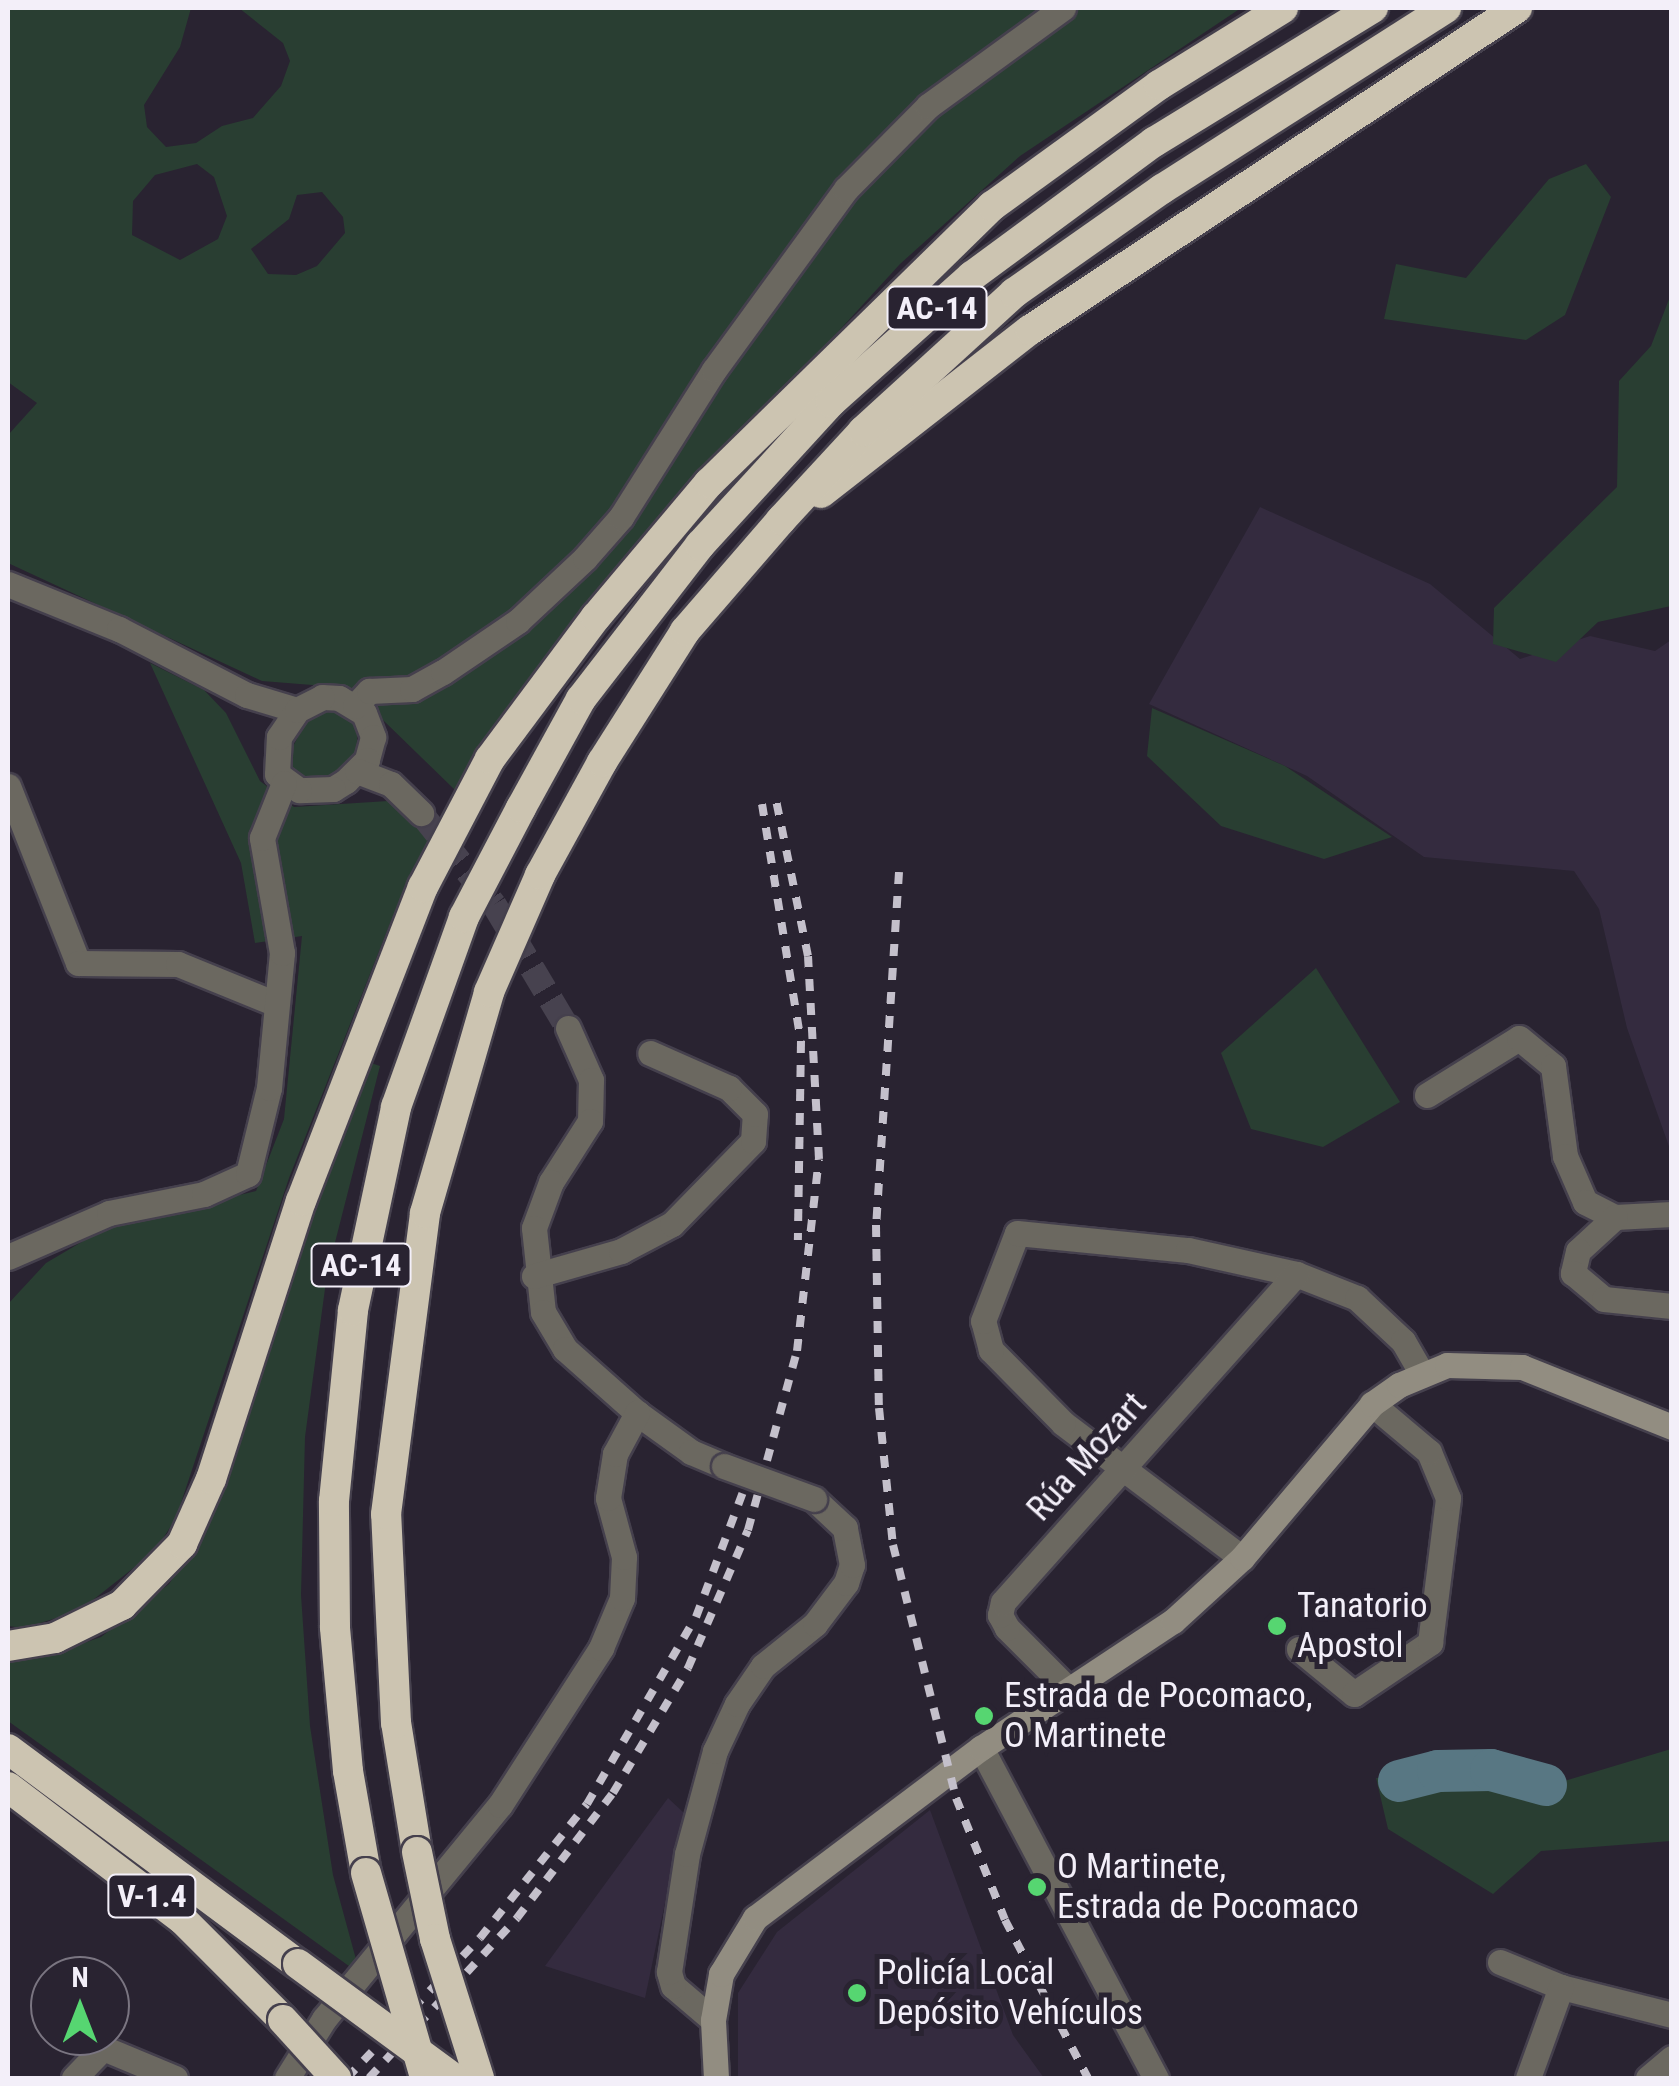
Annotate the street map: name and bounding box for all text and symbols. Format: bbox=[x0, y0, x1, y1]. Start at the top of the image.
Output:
road number: AC-14 bbox=[884, 281, 990, 335]
road number: AC-14 bbox=[308, 1238, 414, 1292]
street label: Rúa Mozart bbox=[1019, 1384, 1155, 1530]
place label: Tanatorio Apostol bbox=[1297, 1585, 1428, 1667]
marker: Tanatorio Apostol bbox=[1266, 1615, 1288, 1637]
place label: Estrada de Pocomaco, O Martinete bbox=[1004, 1675, 1313, 1757]
marker: Estrada de Pocomaco, O Martinete bbox=[973, 1705, 995, 1727]
place label: O Martinete, Estrada de Pocomaco bbox=[1057, 1846, 1359, 1928]
road number: V-1.4 bbox=[107, 1869, 197, 1923]
marker: O Martinete, Estrada de Pocomaco bbox=[1026, 1876, 1048, 1898]
place label: Policía Local Depósito Vehículos bbox=[877, 1952, 1143, 2034]
north arrow bbox=[30, 1956, 130, 2056]
text: N bbox=[71, 1961, 89, 1994]
marker: Policía Local Depósito Vehículos bbox=[846, 1982, 868, 2004]

